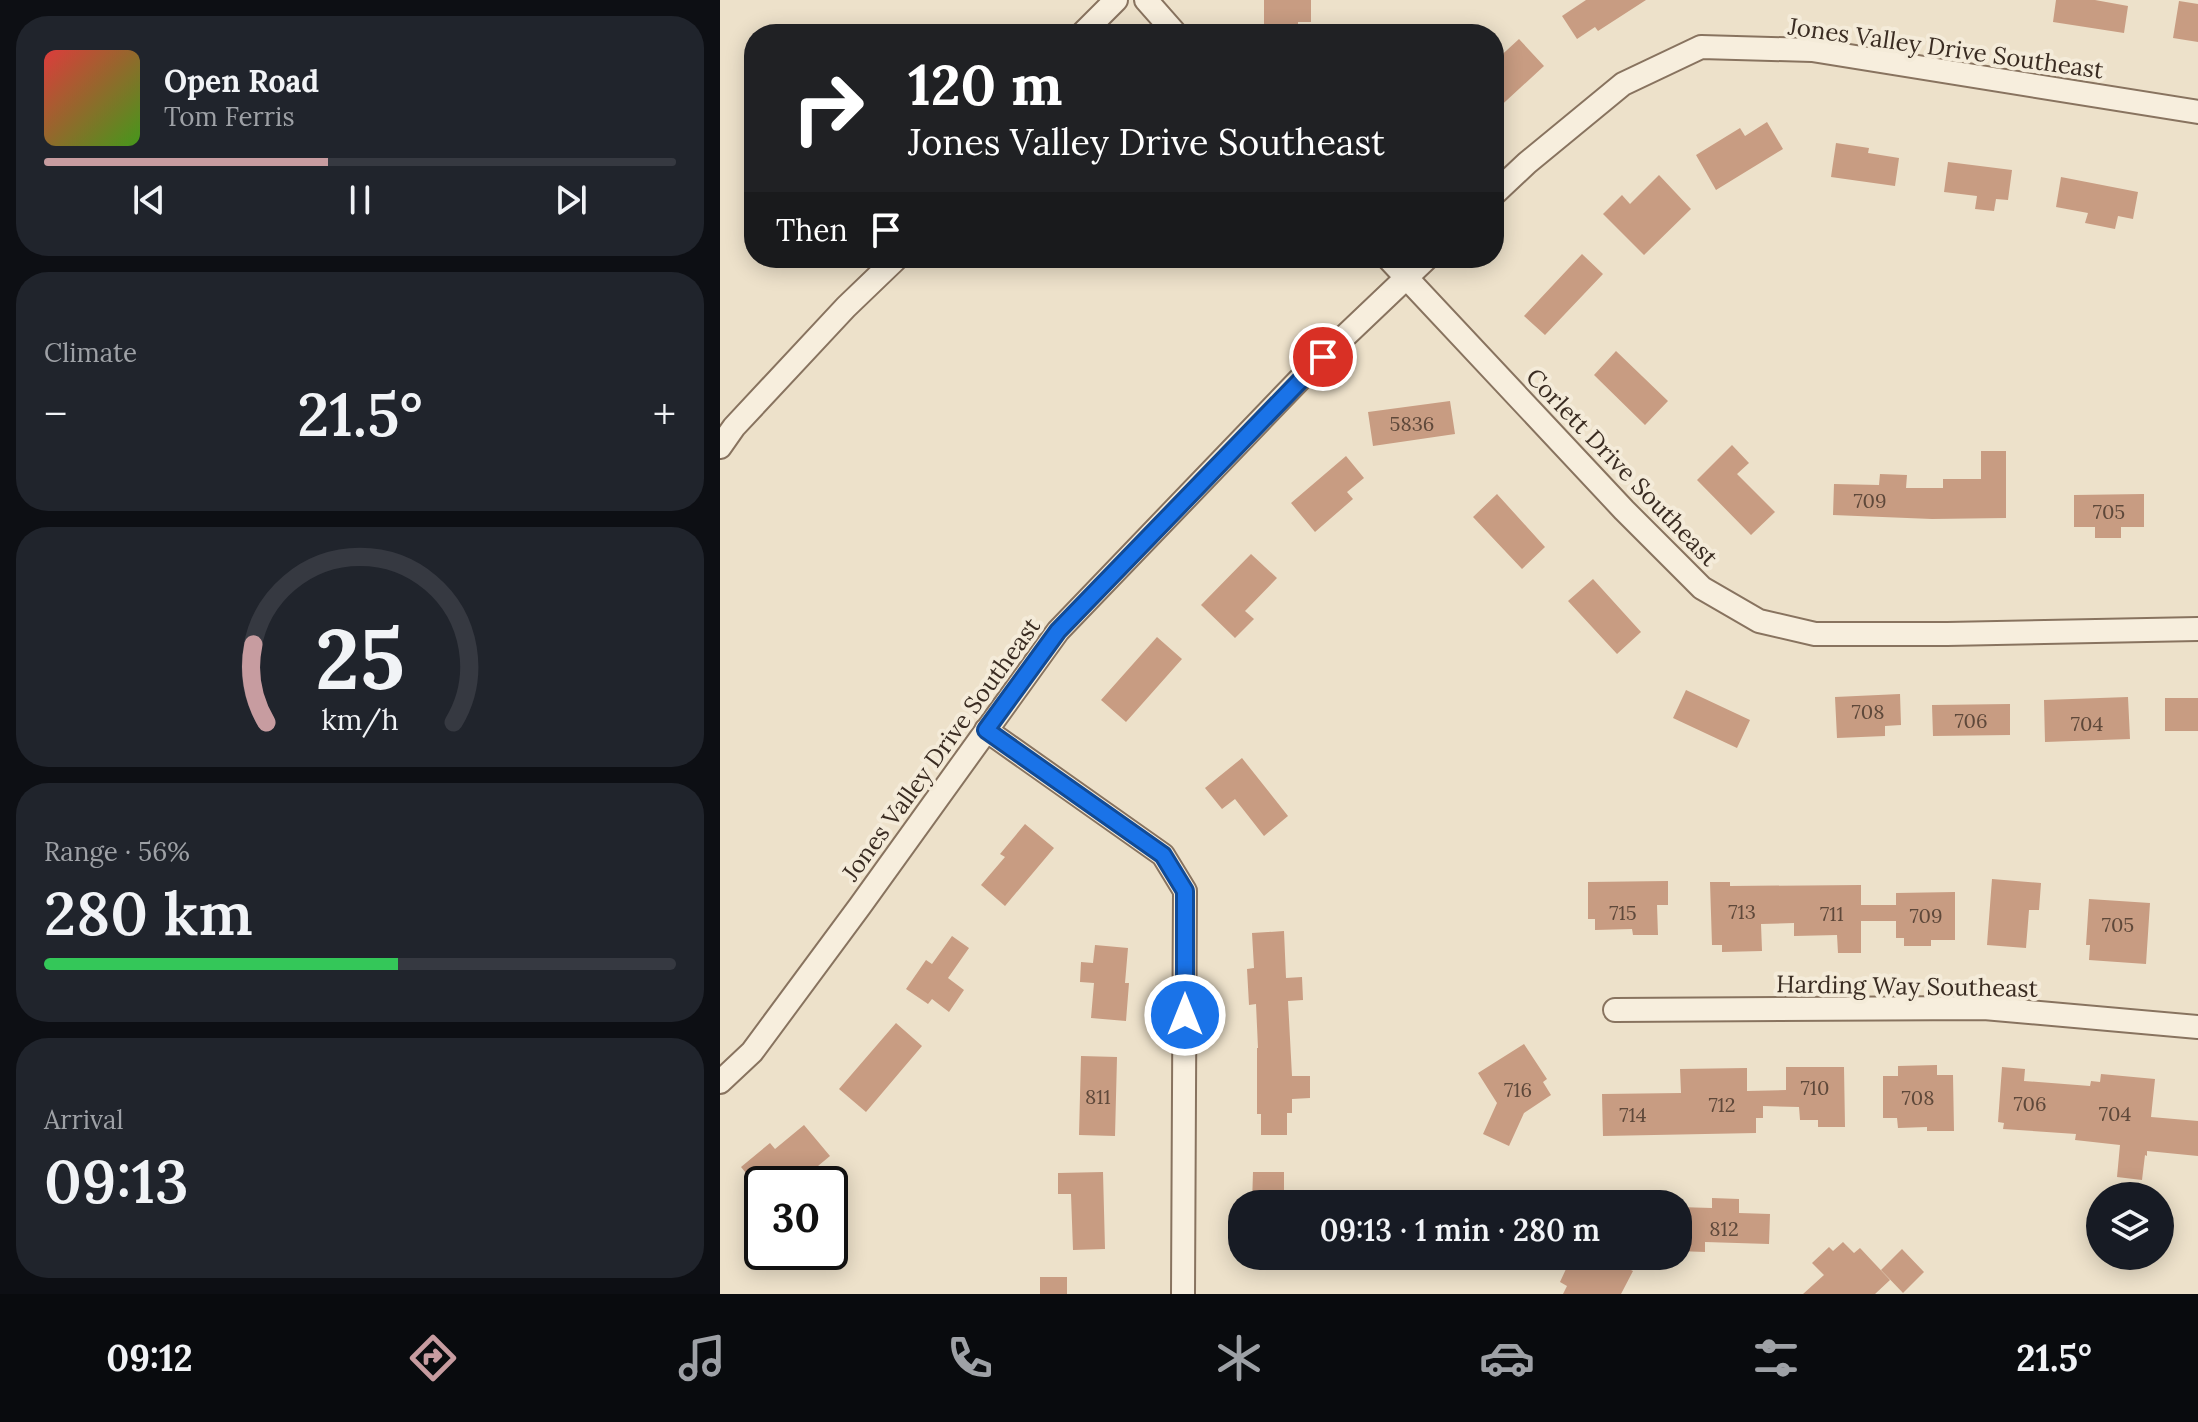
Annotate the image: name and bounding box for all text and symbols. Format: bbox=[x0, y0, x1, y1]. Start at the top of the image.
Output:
street label: Jones Valley Drive Southeast bbox=[1785, 10, 2106, 86]
text: 120 m bbox=[908, 49, 1062, 120]
icon: right bbox=[776, 56, 880, 160]
text: Open Road bbox=[164, 62, 319, 100]
text: Tom Ferris bbox=[164, 100, 294, 133]
text: Jones Valley Drive Southeast bbox=[908, 119, 1385, 165]
icon: previous bbox=[127, 178, 171, 222]
icon: pause bbox=[338, 178, 382, 222]
icon: next bbox=[549, 178, 593, 222]
icon: arrive bbox=[864, 208, 908, 252]
text: Then bbox=[776, 211, 848, 249]
pin bbox=[1289, 323, 1357, 391]
icon: arrive bbox=[1301, 335, 1345, 379]
text: Climate bbox=[44, 336, 137, 369]
street label: Corlett Drive Southeast bbox=[1519, 362, 1725, 573]
text: 21.5° bbox=[297, 376, 423, 452]
text: − bbox=[44, 386, 67, 442]
text: + bbox=[653, 386, 676, 442]
house number: 5836 bbox=[1390, 411, 1434, 436]
house number: 709 bbox=[1853, 488, 1887, 513]
house number: 705 bbox=[2093, 499, 2125, 524]
text: 25 bbox=[315, 605, 405, 712]
street label: Jones Valley Drive Southeast bbox=[834, 611, 1047, 888]
house number: 708 bbox=[1852, 699, 1884, 724]
text: km/h bbox=[321, 701, 399, 738]
house number: 706 bbox=[1954, 708, 1988, 733]
house number: 704 bbox=[2071, 711, 2103, 736]
text: Range · 56% bbox=[44, 835, 190, 868]
text: 280 km bbox=[44, 875, 253, 951]
house number: 713 bbox=[1728, 899, 1756, 924]
house number: 715 bbox=[1609, 900, 1637, 925]
house number: 711 bbox=[1820, 901, 1844, 926]
house number: 709 bbox=[1909, 903, 1943, 928]
house number: 705 bbox=[2102, 912, 2134, 937]
street label: Harding Way Southeast bbox=[1776, 968, 2039, 1004]
position arrow bbox=[1143, 973, 1227, 1057]
house number: 710 bbox=[1801, 1075, 1829, 1100]
house number: 716 bbox=[1504, 1077, 1532, 1102]
house number: 811 bbox=[1085, 1084, 1111, 1109]
house number: 708 bbox=[1902, 1085, 1934, 1110]
house number: 706 bbox=[2013, 1091, 2047, 1116]
house number: 712 bbox=[1708, 1092, 1736, 1117]
house number: 704 bbox=[2099, 1101, 2131, 1126]
house number: 714 bbox=[1619, 1102, 1647, 1127]
text: Arrival bbox=[44, 1103, 123, 1136]
text: 09:13 bbox=[44, 1143, 189, 1219]
speed limit sign: 30 bbox=[744, 1166, 848, 1270]
map controls bbox=[2086, 1182, 2174, 1270]
button: layers bbox=[2086, 1182, 2174, 1270]
text: 09:13 · 1 min · 280 m bbox=[1320, 1211, 1600, 1249]
house number: 812 bbox=[1709, 1216, 1739, 1241]
icon: directions bbox=[405, 1330, 461, 1386]
icon: music bbox=[674, 1330, 730, 1386]
icon: phone bbox=[942, 1330, 998, 1386]
icon: climate bbox=[1211, 1330, 1267, 1386]
icon: car bbox=[1479, 1330, 1535, 1386]
icon: filters bbox=[1748, 1330, 1804, 1386]
text: 09:12 bbox=[106, 1335, 193, 1381]
text: 21.5° bbox=[2016, 1335, 2092, 1381]

